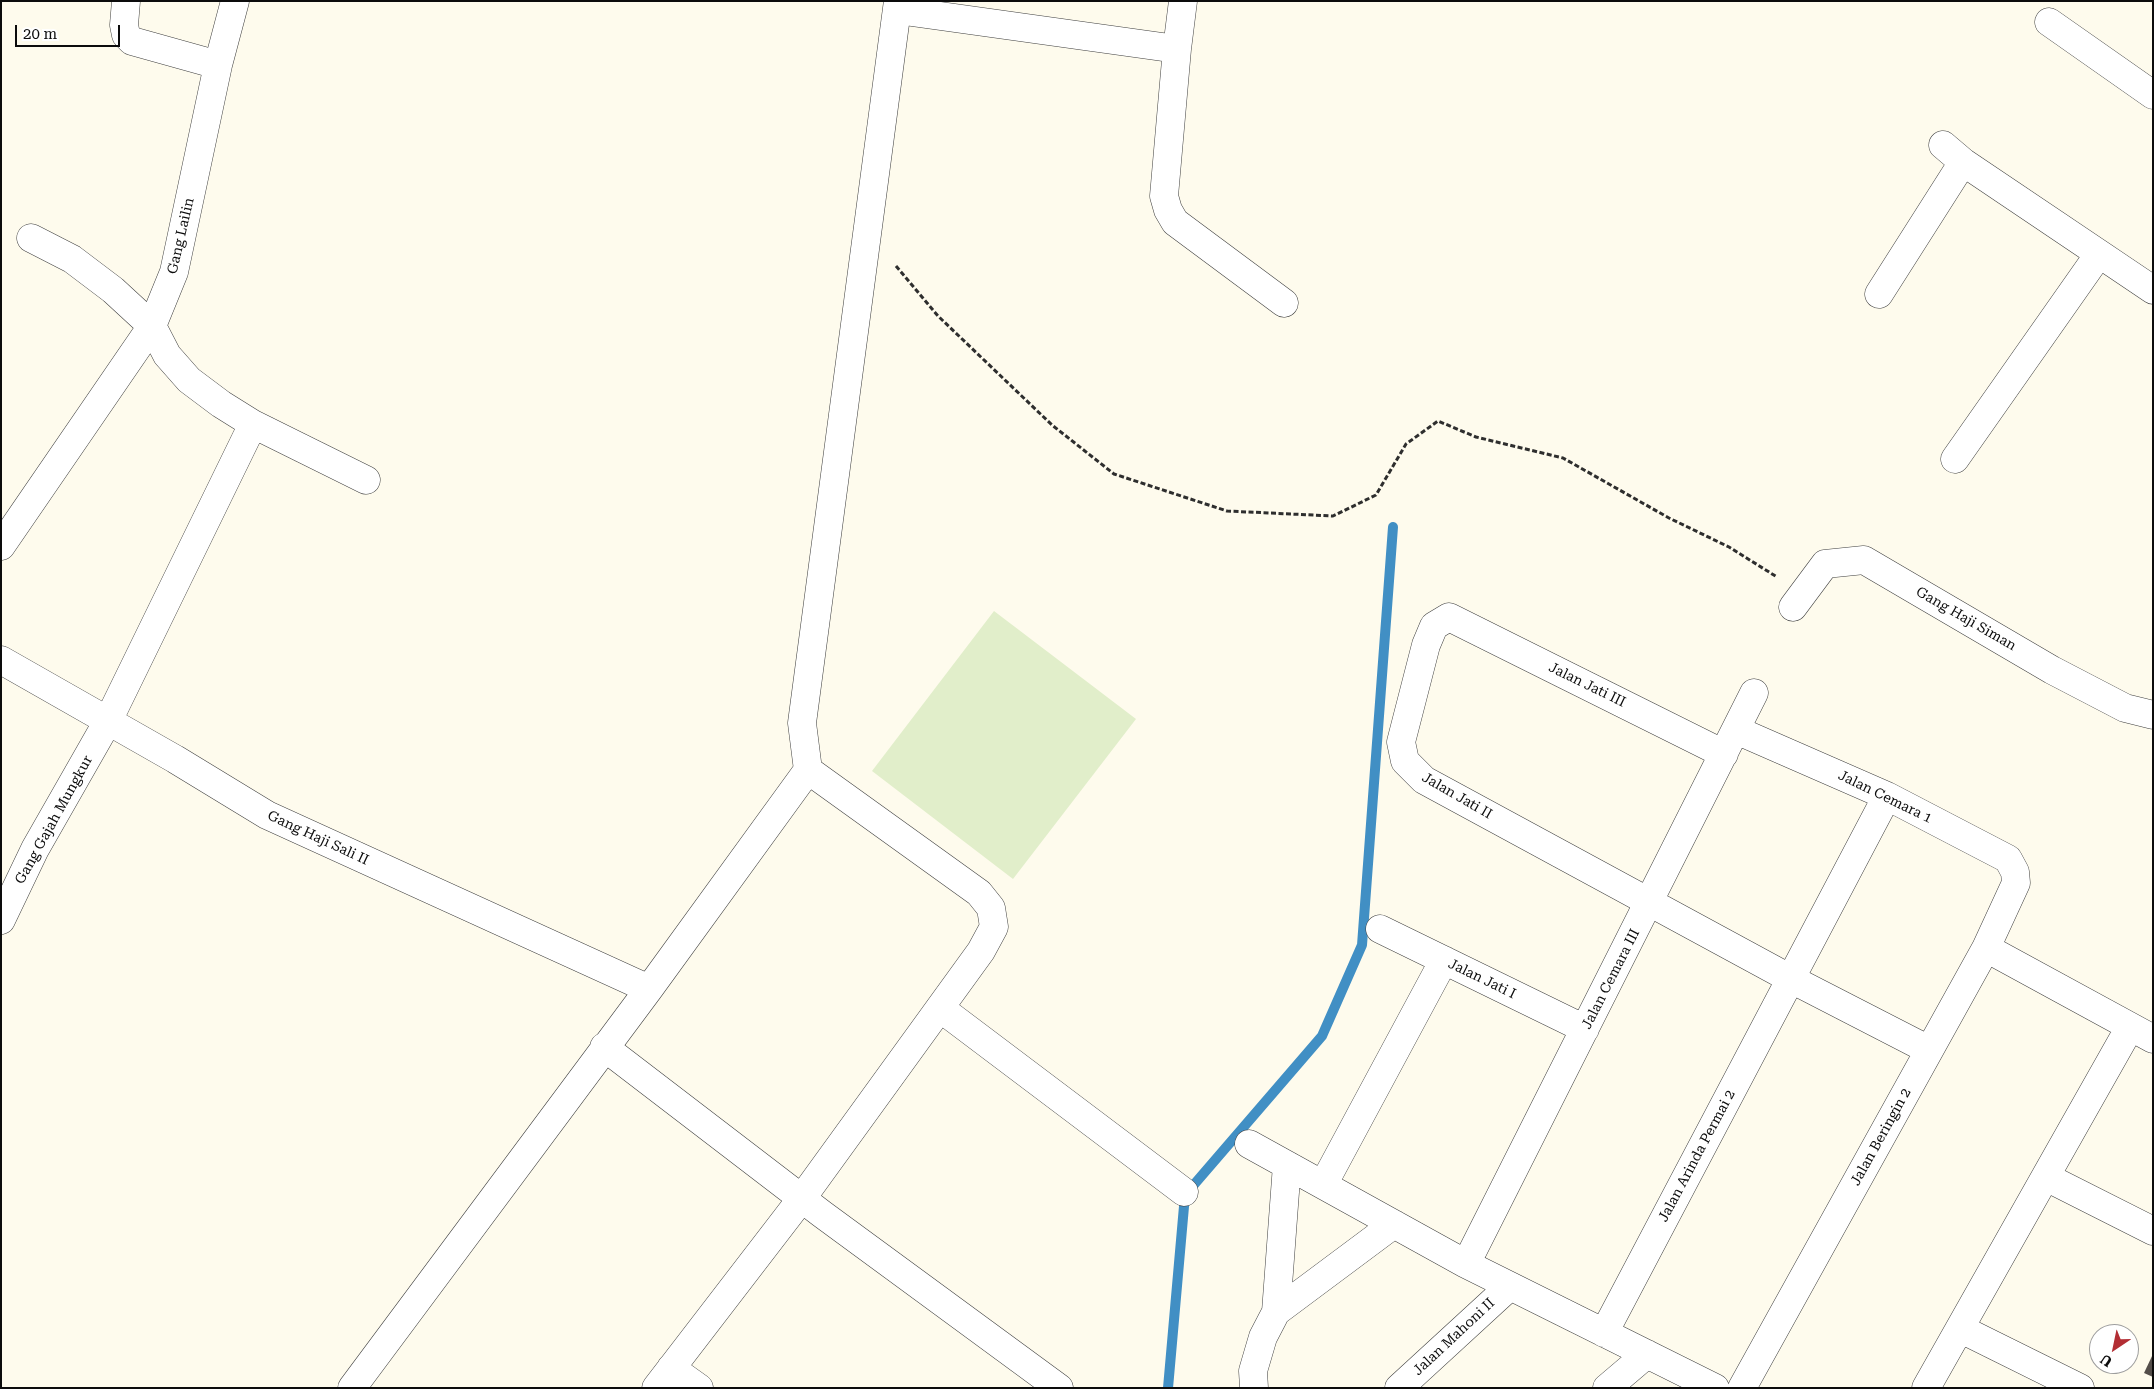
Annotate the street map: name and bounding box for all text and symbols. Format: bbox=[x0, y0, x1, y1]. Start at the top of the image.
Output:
scale bar bbox=[18, 15, 122, 47]
text: 20 m bbox=[23, 25, 57, 43]
street label: Gang Lailin bbox=[164, 196, 198, 276]
street label: Gang Haji Siman bbox=[1913, 583, 2019, 655]
street label: Jalan Jati III bbox=[1546, 659, 1628, 711]
street label: Gang Gajah Mungkur bbox=[12, 753, 96, 887]
street label: Jalan Cemara 1 bbox=[1835, 767, 1935, 827]
street label: Jalan Jati II bbox=[1419, 769, 1495, 823]
street label: Gang Haji Sali II bbox=[265, 807, 371, 869]
street label: Jalan Cemara III bbox=[1578, 926, 1644, 1032]
street label: Jalan Jati I bbox=[1445, 955, 1519, 1003]
street label: Jalan Beringin 2 bbox=[1847, 1085, 1915, 1189]
street label: Jalan Arinda Permai 2 bbox=[1655, 1087, 1739, 1225]
street label: Jalan Mahoni II bbox=[1410, 1295, 1498, 1379]
north arrow bbox=[2089, 1324, 2139, 1374]
text: U bbox=[2097, 1351, 2115, 1370]

